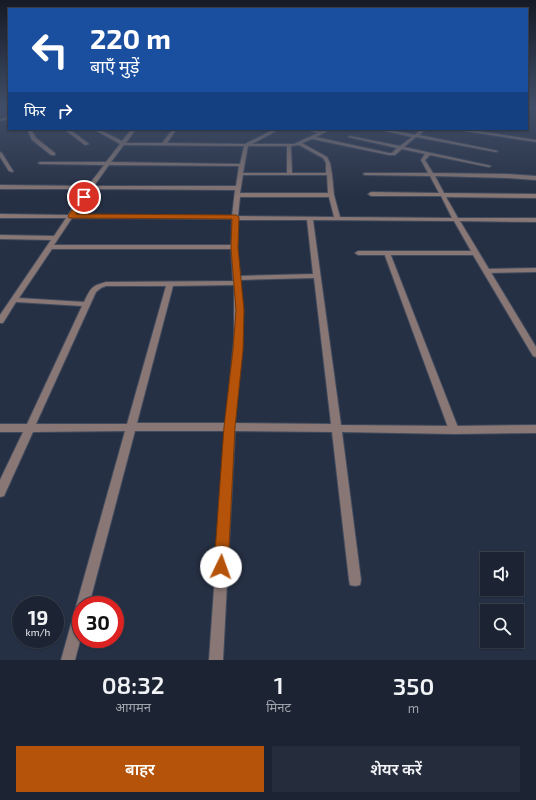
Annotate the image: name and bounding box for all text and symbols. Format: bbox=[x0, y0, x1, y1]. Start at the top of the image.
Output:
text: 220 m bbox=[90, 21, 171, 55]
icon: left bbox=[24, 24, 76, 76]
text: बाएँ मुड़ें bbox=[90, 55, 139, 77]
icon: right bbox=[54, 100, 76, 122]
text: फिर bbox=[24, 101, 46, 119]
pin bbox=[67, 180, 101, 214]
icon: arrive bbox=[73, 186, 95, 208]
position arrow bbox=[200, 546, 242, 588]
map controls bbox=[480, 552, 524, 648]
button: sound bbox=[480, 552, 524, 596]
speed limit sign: 30 bbox=[72, 596, 124, 648]
button: search bbox=[480, 604, 524, 648]
text: 19 bbox=[28, 605, 48, 629]
text: km/h bbox=[26, 626, 50, 638]
text: 08:32 bbox=[102, 670, 165, 699]
text: 1 bbox=[274, 670, 284, 699]
text: 350 bbox=[393, 671, 434, 700]
text: आगमन bbox=[115, 699, 151, 715]
text: मिनट bbox=[266, 699, 291, 715]
text: m bbox=[408, 700, 419, 716]
button: बाहर bbox=[16, 746, 264, 792]
button: शेयर करें bbox=[272, 746, 520, 792]

